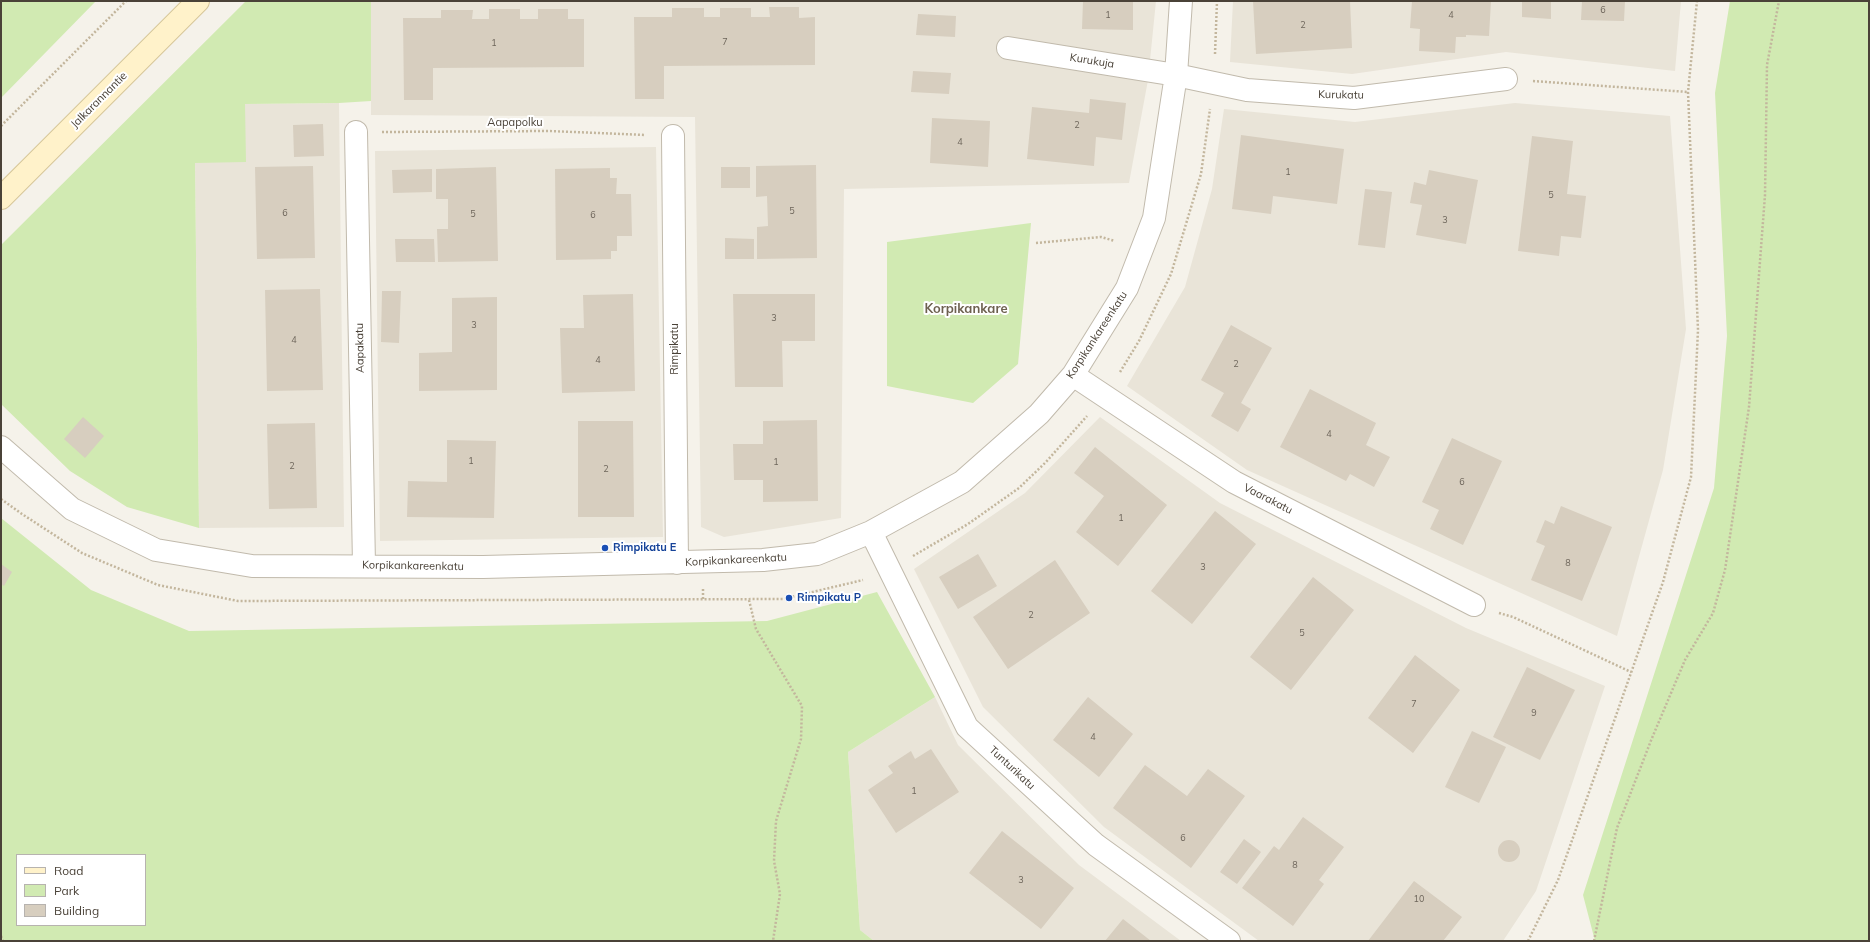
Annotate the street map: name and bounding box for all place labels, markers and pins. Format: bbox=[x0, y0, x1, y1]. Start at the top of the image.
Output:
place label: Rimpikatu E bbox=[613, 541, 676, 555]
marker: Rimpikatu E bbox=[600, 543, 610, 553]
place label: Rimpikatu P bbox=[797, 591, 861, 605]
marker: Rimpikatu P bbox=[784, 593, 794, 603]

